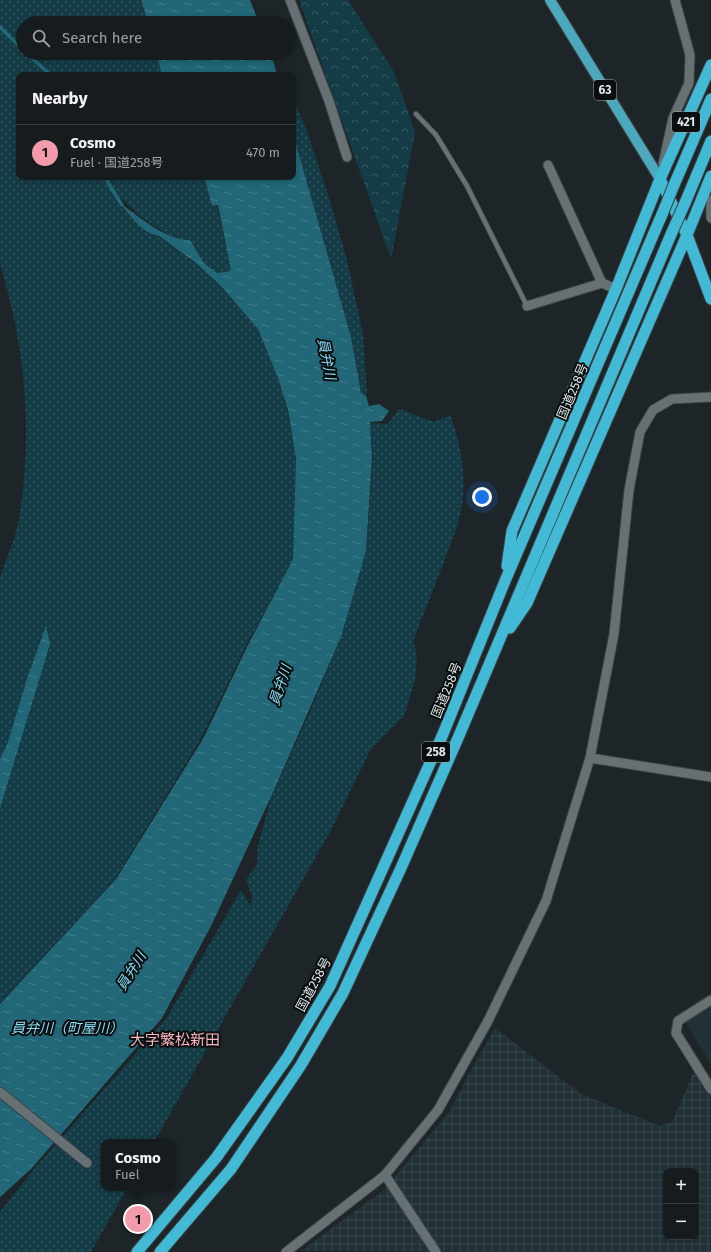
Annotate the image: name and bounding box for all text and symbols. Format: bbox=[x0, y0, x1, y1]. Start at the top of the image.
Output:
search box bbox=[16, 16, 296, 60]
icon: search bbox=[30, 27, 52, 49]
text: Search here bbox=[62, 29, 142, 47]
road number: 63 bbox=[594, 80, 616, 100]
text: Nearby bbox=[32, 88, 87, 109]
road number: 421 bbox=[672, 112, 700, 132]
text: Cosmo bbox=[70, 134, 116, 152]
text: 1 bbox=[42, 145, 48, 160]
text: 470 m bbox=[246, 145, 280, 160]
text: Fuel · 国道258号 bbox=[70, 155, 163, 170]
water label: 員弁川 bbox=[314, 337, 339, 383]
street label: 国道258号 bbox=[554, 361, 591, 421]
your location bbox=[472, 487, 492, 507]
street label: 国道258号 bbox=[428, 660, 464, 720]
water label: 員弁川 bbox=[266, 661, 296, 708]
road number: 258 bbox=[422, 742, 450, 762]
water label: 員弁川 bbox=[113, 947, 151, 994]
street label: 国道258号 bbox=[293, 955, 334, 1014]
water label: 員弁川（町屋川） bbox=[11, 1020, 123, 1037]
district label: 大字繁松新田 bbox=[130, 1031, 220, 1049]
popup bbox=[101, 1139, 175, 1191]
text: Cosmo bbox=[115, 1149, 161, 1167]
text: Fuel bbox=[115, 1167, 139, 1182]
map controls bbox=[663, 1168, 699, 1240]
button: + bbox=[663, 1168, 699, 1204]
pin: 1 bbox=[125, 1204, 151, 1234]
button: − bbox=[663, 1204, 699, 1240]

